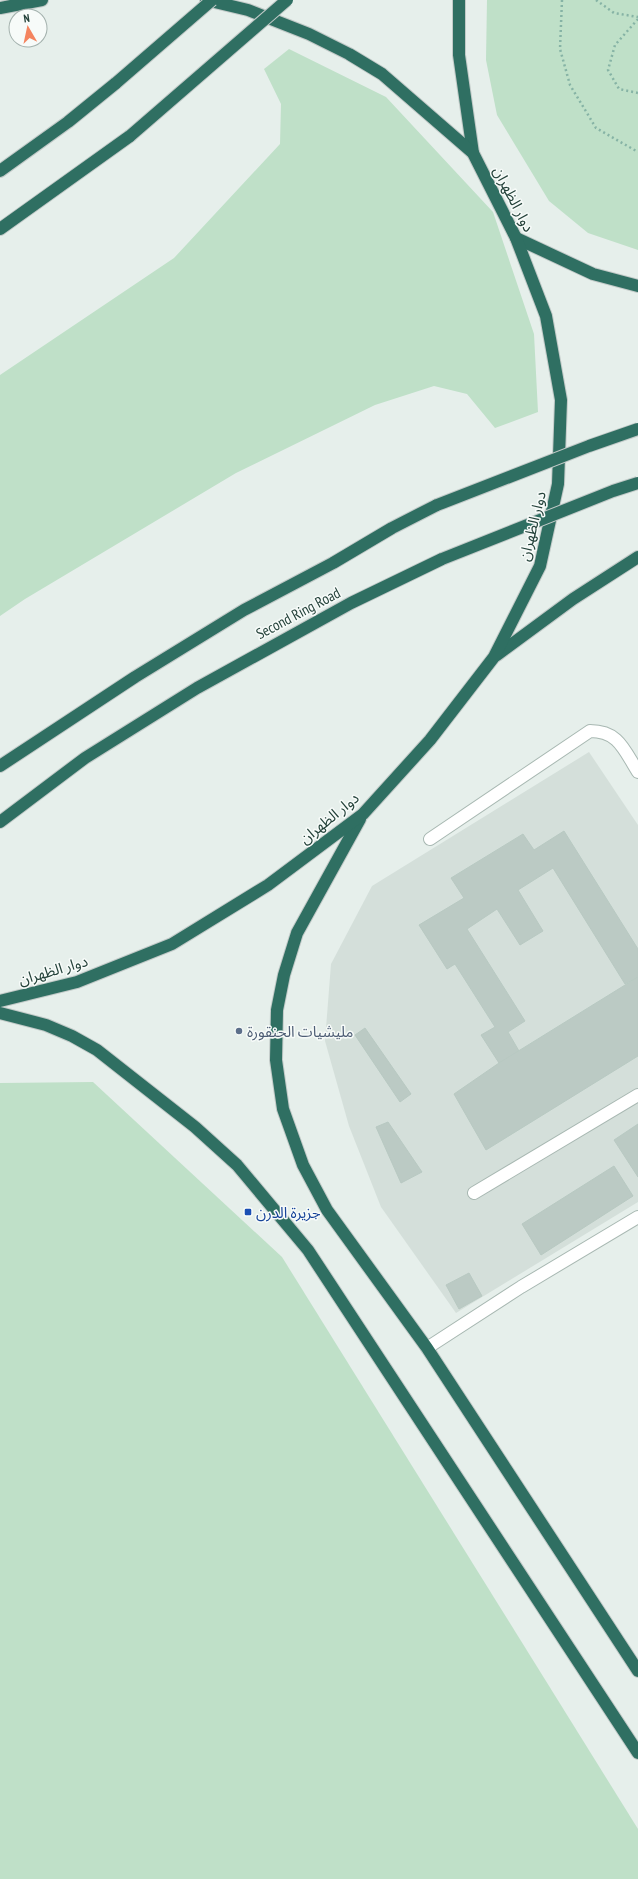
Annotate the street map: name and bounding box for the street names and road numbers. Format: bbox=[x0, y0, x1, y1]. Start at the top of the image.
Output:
street label: دوار الظهران bbox=[489, 163, 539, 235]
street label: دوار الظهران bbox=[514, 489, 550, 563]
street label: Second Ring Road bbox=[253, 583, 343, 643]
street label: دوار الظهران bbox=[295, 788, 363, 848]
street label: دوار الظهران bbox=[16, 951, 90, 989]

